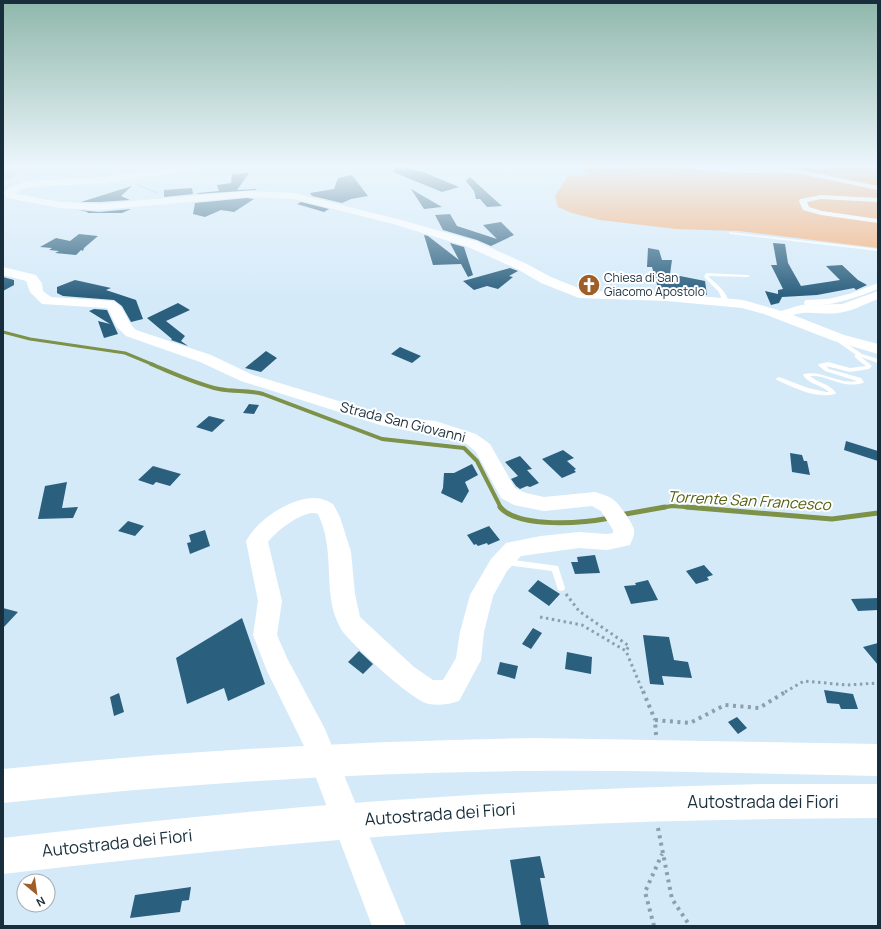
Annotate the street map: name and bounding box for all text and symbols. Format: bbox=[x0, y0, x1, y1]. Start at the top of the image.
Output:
place label: Chiesa di San Giacomo Apostolo bbox=[604, 269, 705, 300]
church icon: Chiesa di San Giacomo Apostolo bbox=[576, 272, 602, 298]
street label: Strada San Giovanni bbox=[338, 397, 468, 446]
water label: Torrente San Francesco bbox=[667, 486, 832, 515]
street label: Autostrada dei Fiori bbox=[687, 790, 839, 813]
street label: Autostrada dei Fiori bbox=[364, 797, 516, 830]
street label: Autostrada dei Fiori bbox=[41, 823, 193, 862]
north arrow bbox=[16, 873, 56, 913]
text: N bbox=[34, 894, 48, 911]

